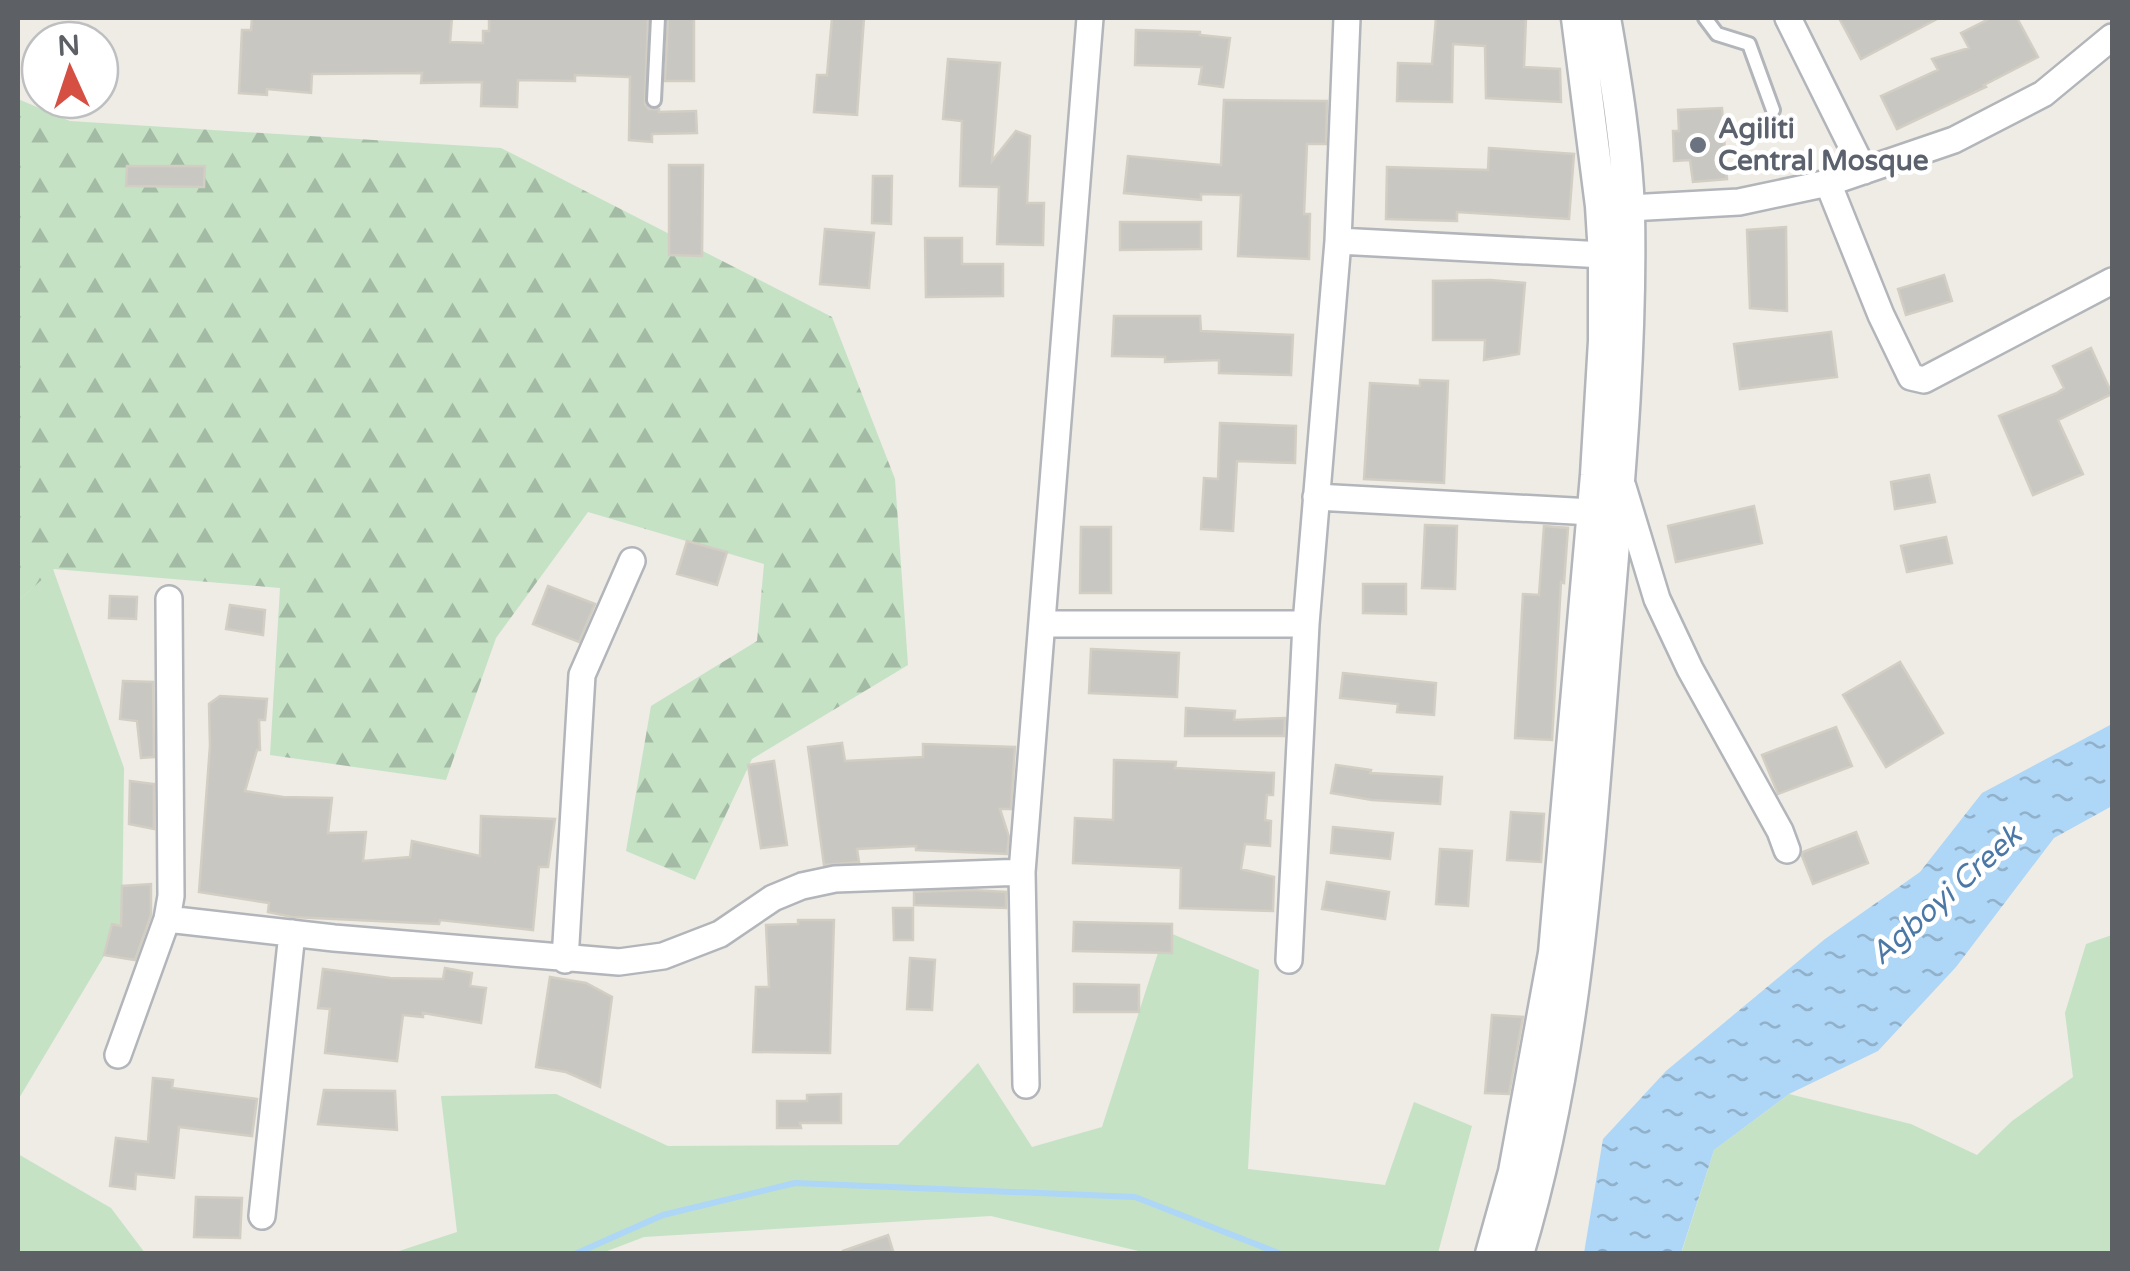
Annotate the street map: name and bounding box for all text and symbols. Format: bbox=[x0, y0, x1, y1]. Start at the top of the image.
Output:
north arrow bbox=[20, 20, 120, 120]
text: N bbox=[57, 28, 81, 64]
place label: Agiliti Central Mosque bbox=[1718, 112, 1929, 178]
marker: Agiliti Central Mosque bbox=[1687, 134, 1709, 156]
water label: Agboyi Creek bbox=[1863, 815, 2031, 973]

